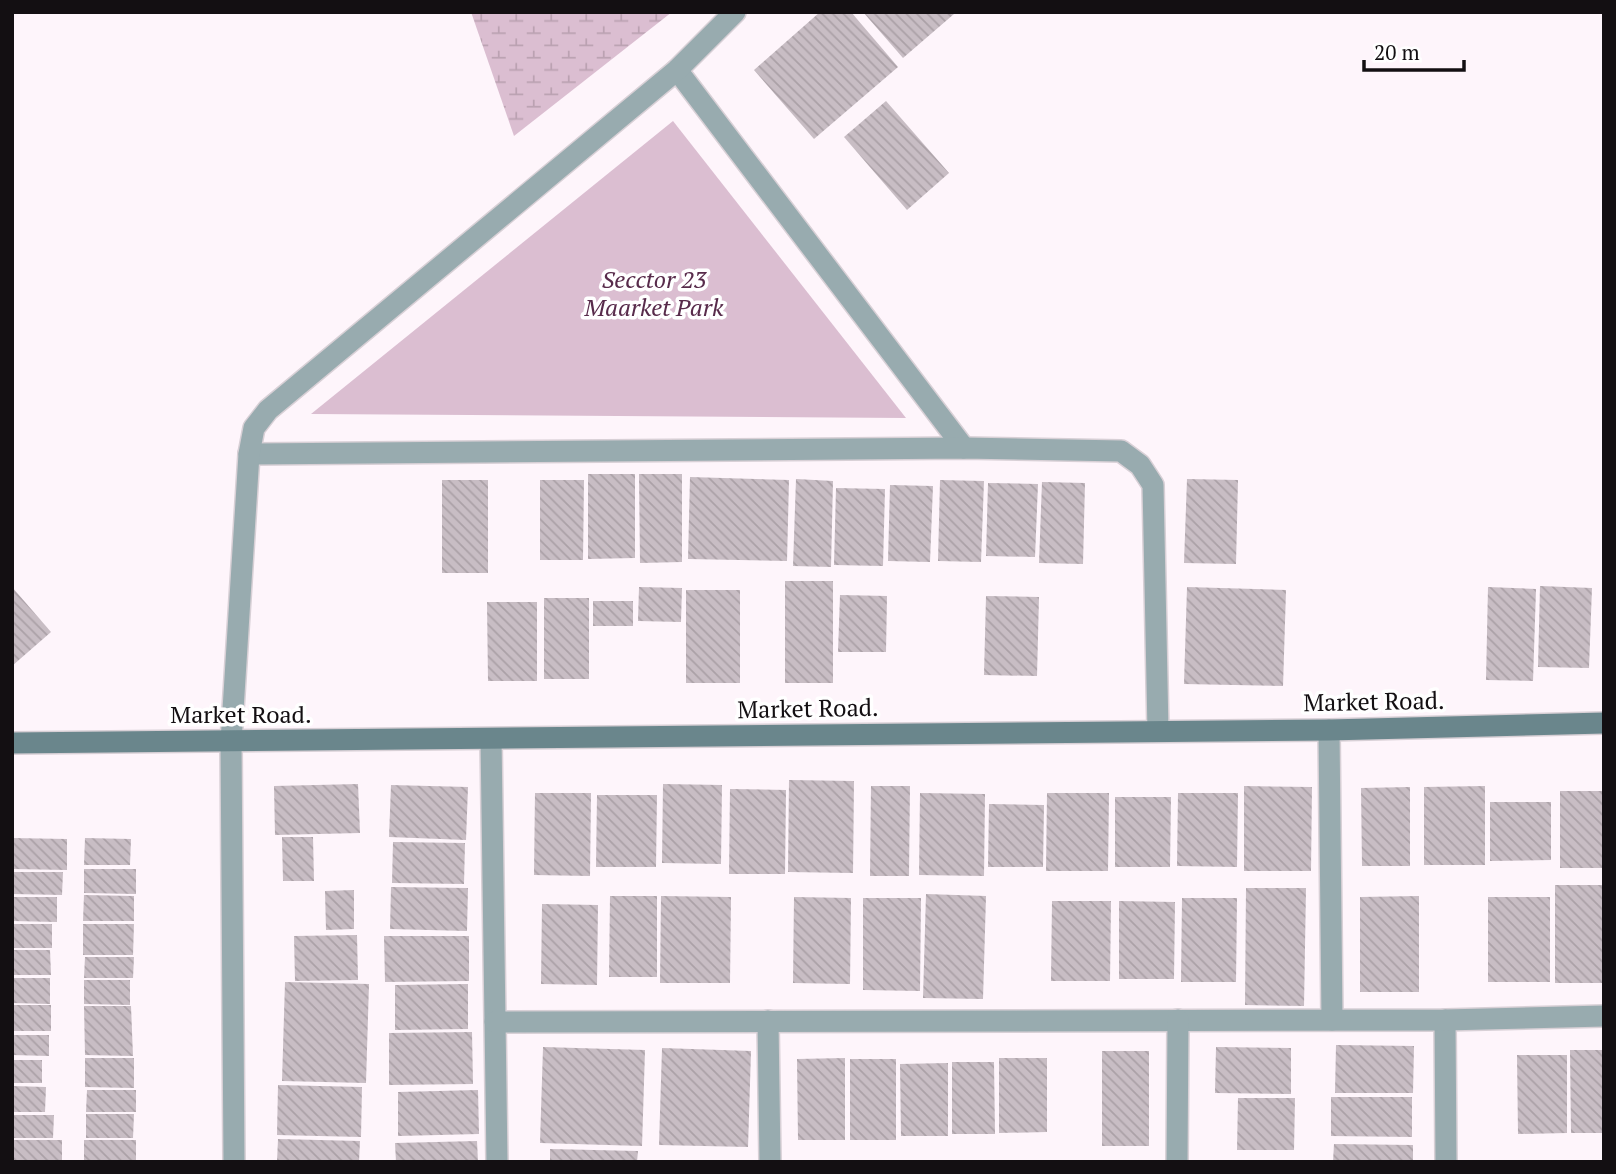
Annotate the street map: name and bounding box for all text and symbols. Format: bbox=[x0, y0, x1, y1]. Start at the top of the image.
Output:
scale bar bbox=[1364, 28, 1464, 72]
text: 20 m bbox=[1374, 38, 1420, 66]
park label: Secctor 23 Maarket Park bbox=[584, 263, 724, 323]
street label: Market Road. bbox=[1303, 684, 1445, 718]
street label: Market Road. bbox=[737, 691, 879, 725]
street label: Market Road. bbox=[170, 698, 312, 730]

